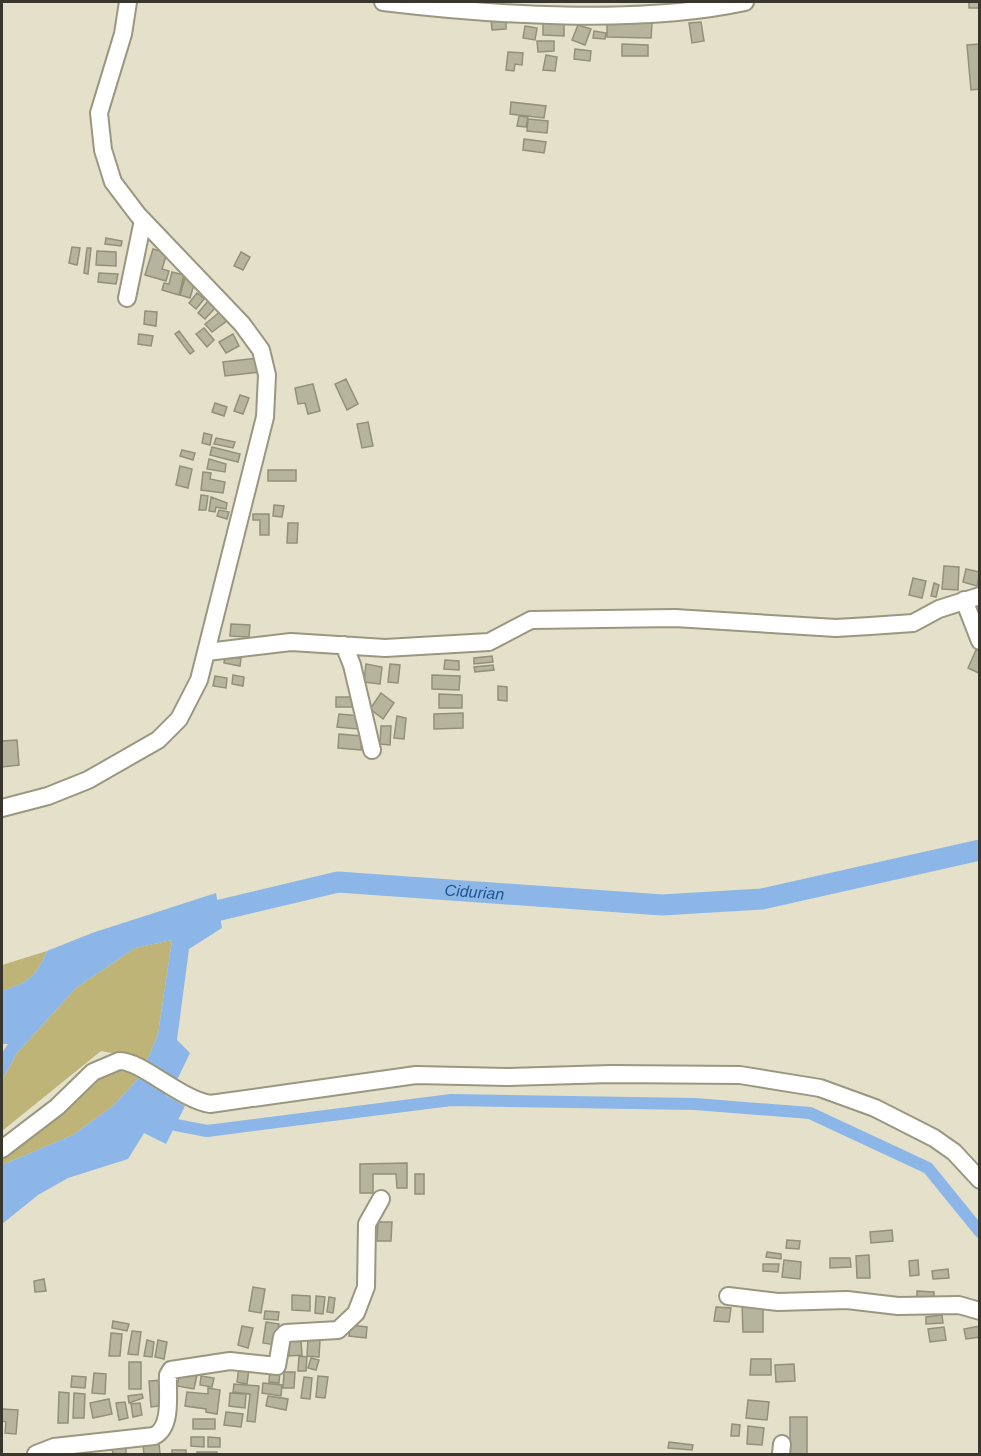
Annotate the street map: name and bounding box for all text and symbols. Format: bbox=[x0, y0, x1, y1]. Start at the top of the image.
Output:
water label: Cidurian bbox=[444, 882, 505, 903]

